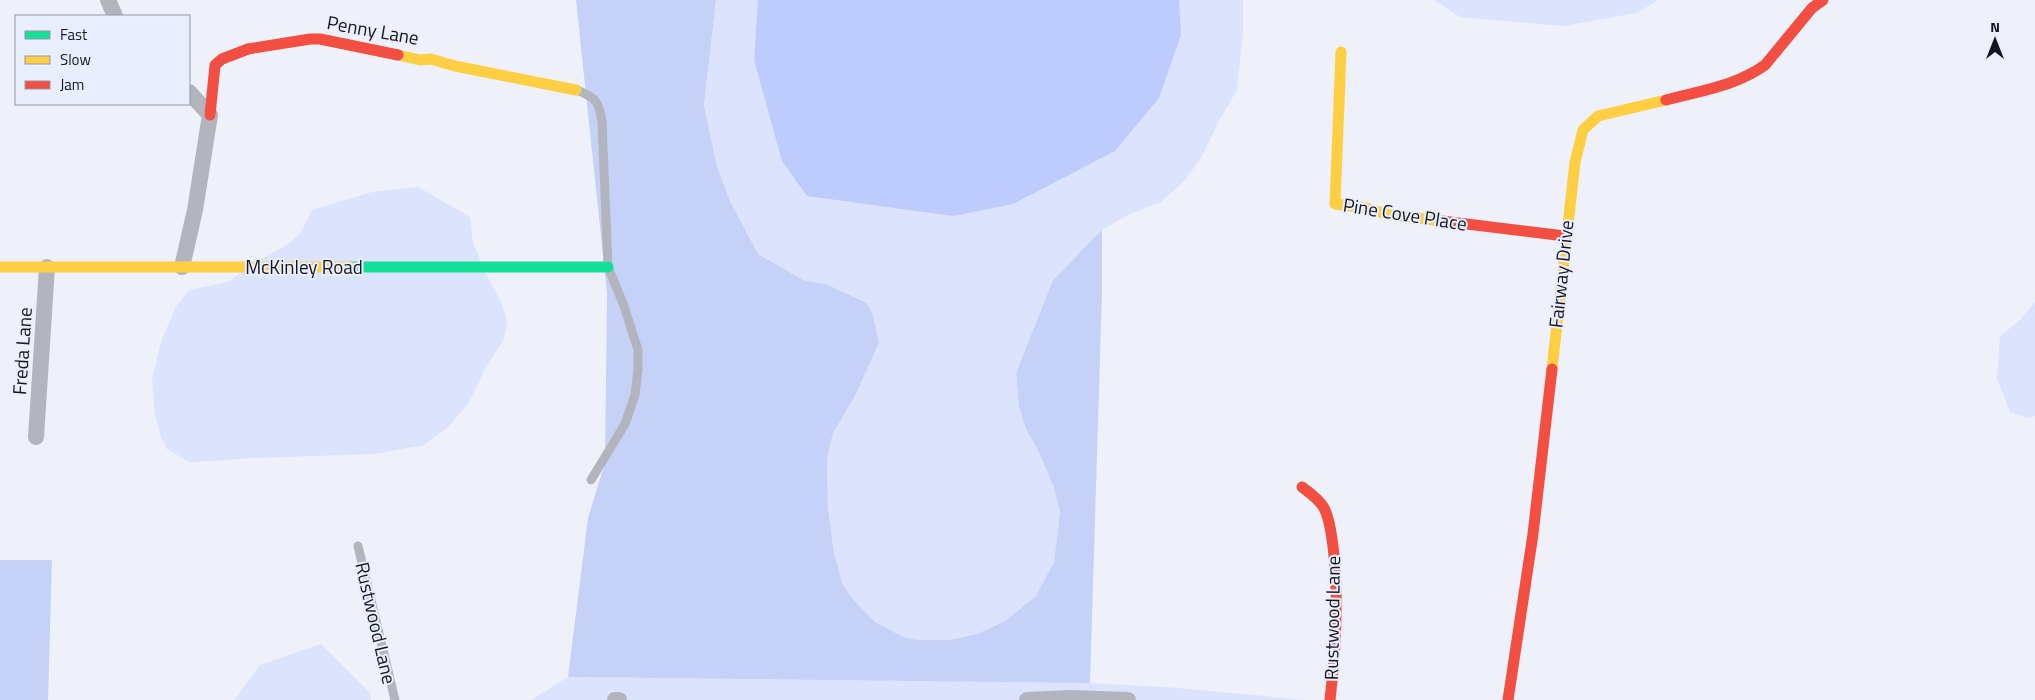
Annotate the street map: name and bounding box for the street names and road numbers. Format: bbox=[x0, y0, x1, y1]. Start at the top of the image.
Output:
street label: Penny Lane bbox=[325, 7, 421, 52]
street label: Pine Cove Place bbox=[1341, 189, 1469, 238]
street label: Fairway Drive bbox=[1540, 219, 1581, 329]
street label: McKinley Road bbox=[245, 252, 363, 281]
street label: Freda Lane bbox=[4, 306, 39, 396]
street label: Rustwood Lane bbox=[1316, 556, 1347, 680]
street label: Rustwood Lane bbox=[348, 559, 405, 687]

